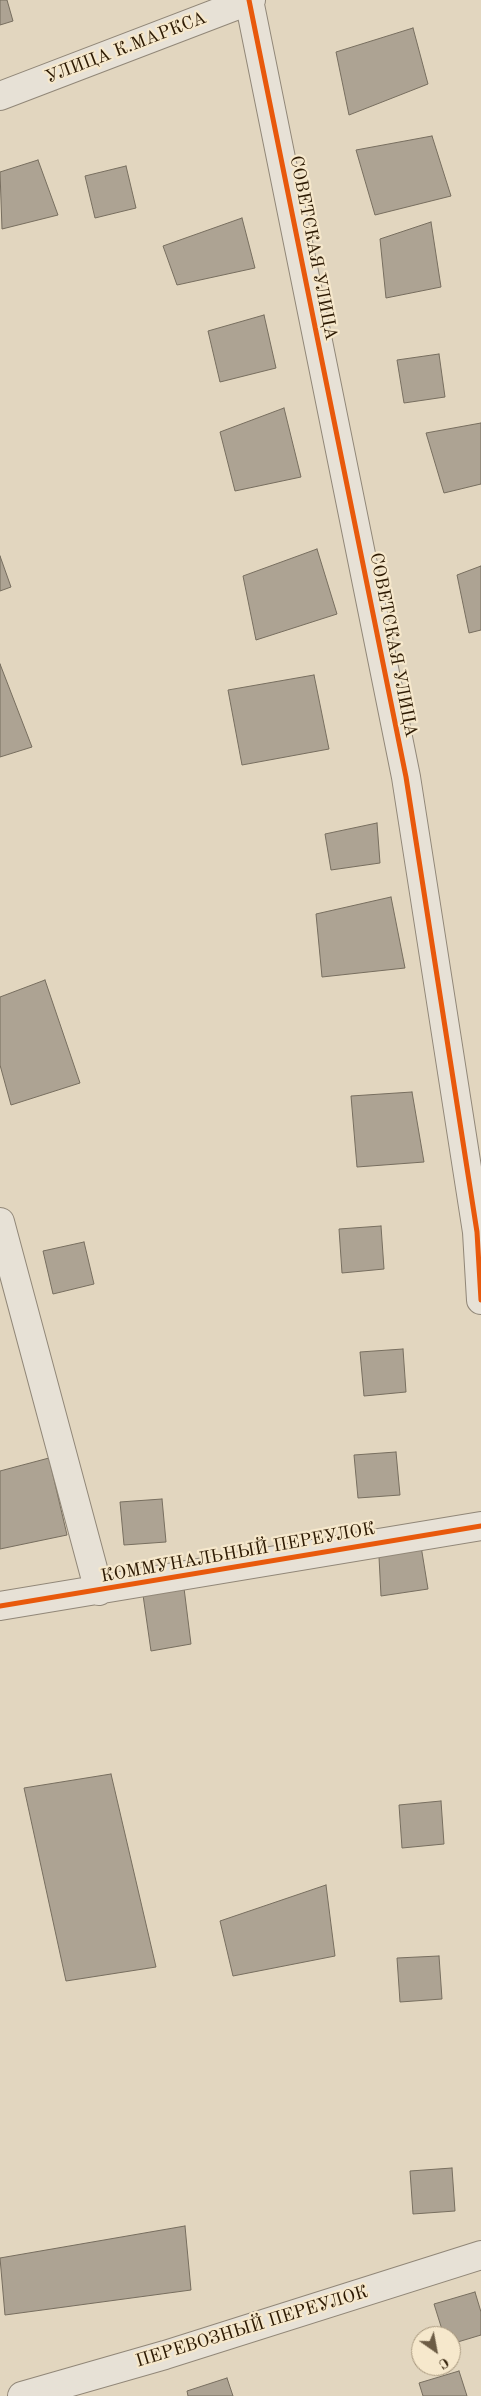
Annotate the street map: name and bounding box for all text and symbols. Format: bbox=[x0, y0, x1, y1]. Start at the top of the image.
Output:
street label: УЛИЦА К.МАРКСА bbox=[43, 7, 209, 89]
street label: СОВЕТСКАЯ УЛИЦА bbox=[284, 154, 342, 342]
street label: СОВЕТСКАЯ УЛИЦА bbox=[364, 551, 422, 739]
street label: КОММУНАЛЬНЫЙ ПЕРЕУЛОК bbox=[99, 1518, 377, 1588]
street label: ПЕРЕВОЗНЫЙ ПЕРЕУЛОК bbox=[133, 2281, 371, 2373]
north arrow bbox=[411, 2326, 461, 2376]
text: С bbox=[436, 2354, 451, 2371]

